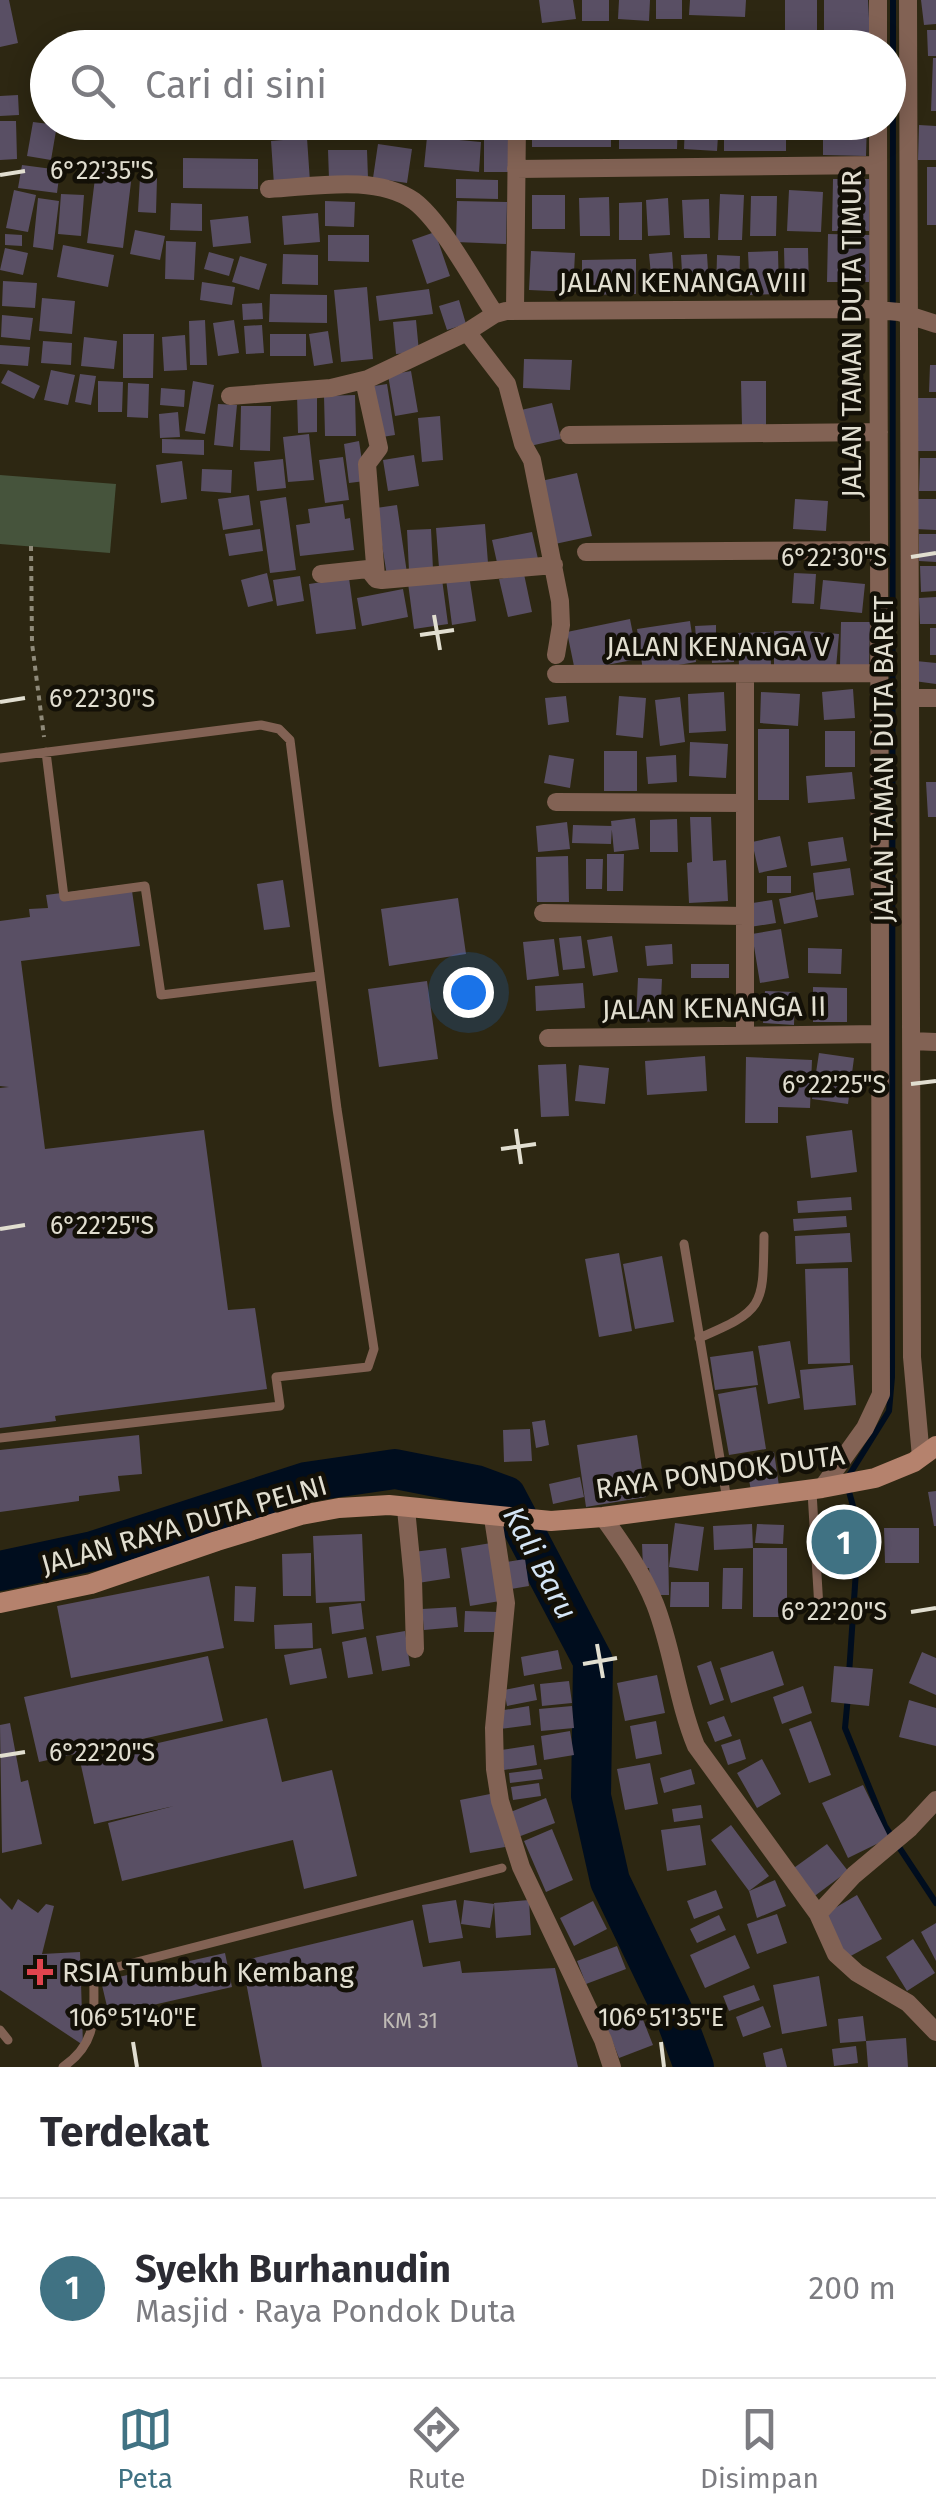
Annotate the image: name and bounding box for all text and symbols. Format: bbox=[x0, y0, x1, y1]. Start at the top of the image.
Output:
search box bbox=[30, 30, 906, 140]
icon: search bbox=[65, 58, 120, 113]
text: Cari di sini bbox=[145, 62, 327, 108]
text: 6°22'35"S bbox=[50, 156, 154, 186]
street label: JALAN TAMAN DUTA TIMUR bbox=[835, 170, 868, 498]
street label: JALAN KENANGA VIII bbox=[559, 266, 807, 299]
text: 6°22'30"S bbox=[781, 543, 887, 573]
street label: JALAN TAMAN DUTA BARET bbox=[867, 595, 900, 923]
street label: JALAN KENANGA V bbox=[606, 630, 830, 663]
text: 6°22'30"S bbox=[49, 684, 155, 714]
your location bbox=[443, 967, 494, 1018]
street label: JALAN KENANGA II bbox=[601, 990, 827, 1026]
text: 6°22'25"S bbox=[782, 1070, 886, 1100]
text: 6°22'25"S bbox=[50, 1211, 154, 1241]
street label: RAYA PONDOK DUTA bbox=[593, 1438, 847, 1506]
street label: JALAN RAYA DUTA PELNI bbox=[37, 1468, 331, 1582]
water label: Kali Baru bbox=[495, 1500, 585, 1626]
pin: 1 bbox=[812, 1504, 876, 1580]
text: 6°22'20"S bbox=[781, 1597, 887, 1627]
text: 6°22'20"S bbox=[49, 1738, 155, 1768]
place label: RSIA Tumbuh Kembang bbox=[62, 1956, 354, 1989]
marker: RSIA Tumbuh Kembang bbox=[27, 1959, 53, 1985]
text: 106°51'40"E bbox=[69, 2003, 197, 2033]
text: 106°51'35"E bbox=[598, 2003, 724, 2033]
house number: KM 31 bbox=[382, 2007, 438, 2034]
text: Terdekat bbox=[40, 2107, 209, 2157]
text: Syekh Burhanudin bbox=[135, 2246, 451, 2292]
text: 1 bbox=[65, 2269, 80, 2307]
text: 200 m bbox=[809, 2269, 896, 2307]
text: Masjid · Raya Pondok Duta bbox=[135, 2292, 517, 2330]
tab: Peta bbox=[117, 2402, 173, 2495]
tab: Rute bbox=[407, 2402, 466, 2495]
tab: Disimpan bbox=[700, 2402, 819, 2495]

